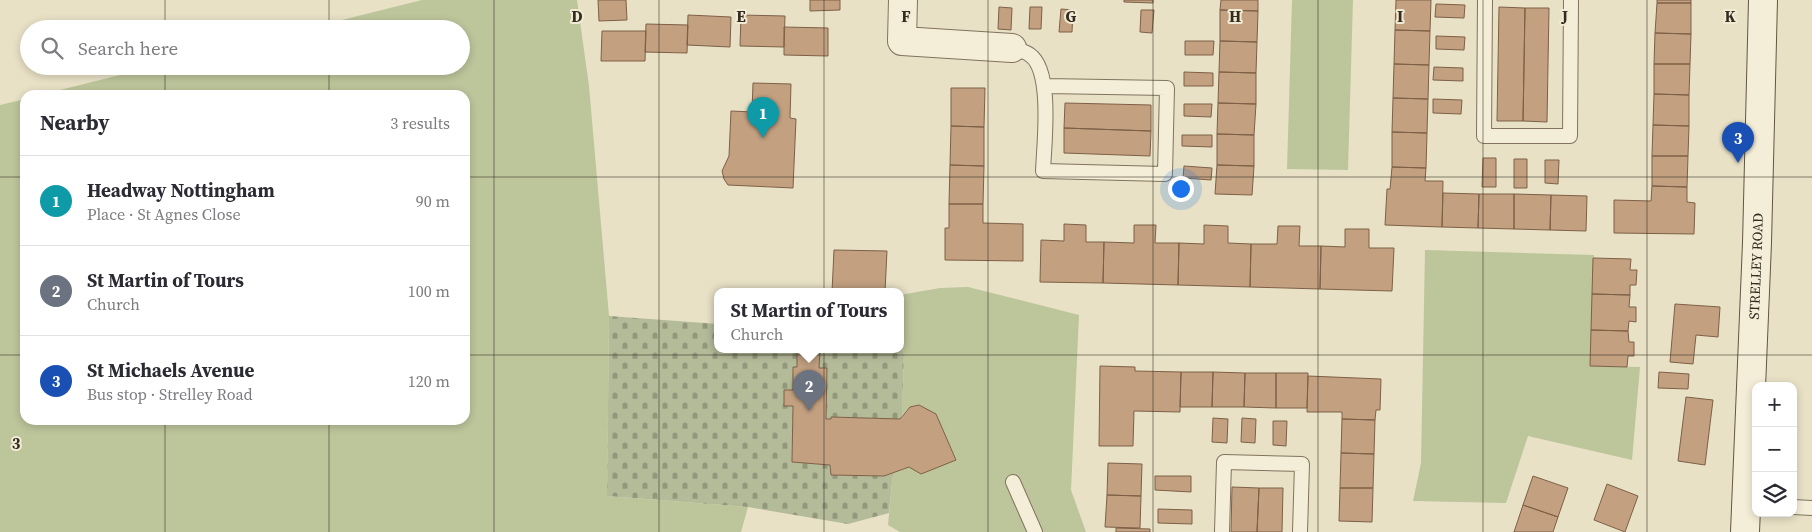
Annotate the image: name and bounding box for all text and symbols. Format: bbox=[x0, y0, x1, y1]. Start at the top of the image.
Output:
text: D bbox=[571, 5, 583, 27]
text: E bbox=[736, 5, 746, 27]
text: F bbox=[901, 5, 911, 27]
text: G bbox=[1066, 5, 1077, 27]
text: H bbox=[1229, 5, 1241, 27]
text: I bbox=[1397, 5, 1403, 27]
text: J bbox=[1561, 5, 1568, 27]
text: K bbox=[1724, 5, 1736, 27]
search box bbox=[20, 20, 470, 75]
icon: search bbox=[38, 34, 66, 62]
text: Search here bbox=[78, 35, 178, 61]
pin: 1 bbox=[747, 97, 779, 138]
text: Nearby bbox=[40, 108, 110, 137]
text: 3 results bbox=[390, 112, 450, 134]
pin: 3 bbox=[1722, 122, 1754, 163]
your location bbox=[1168, 176, 1194, 202]
text: Headway Nottingham bbox=[87, 177, 275, 203]
text: 1 bbox=[52, 190, 60, 212]
text: 90 m bbox=[416, 190, 450, 212]
text: Place · St Agnes Close bbox=[87, 203, 241, 225]
street label: STRELLEY ROAD bbox=[1744, 213, 1768, 320]
text: St Martin of Tours bbox=[87, 267, 244, 293]
text: 2 bbox=[52, 280, 60, 302]
text: 100 m bbox=[408, 280, 450, 302]
popup bbox=[714, 288, 904, 353]
text: Church bbox=[87, 293, 140, 315]
text: St Martin of Tours bbox=[731, 297, 887, 323]
text: Church bbox=[731, 323, 783, 345]
text: St Michaels Avenue bbox=[87, 357, 254, 383]
text: 3 bbox=[52, 370, 60, 392]
text: 120 m bbox=[408, 370, 450, 392]
pin: 2 bbox=[793, 370, 825, 411]
map controls bbox=[1752, 382, 1797, 517]
button: + bbox=[1752, 382, 1797, 427]
text: Bus stop · Strelley Road bbox=[87, 383, 253, 405]
button: − bbox=[1752, 427, 1797, 472]
text: 3 bbox=[12, 432, 21, 454]
button: layers bbox=[1752, 472, 1797, 517]

